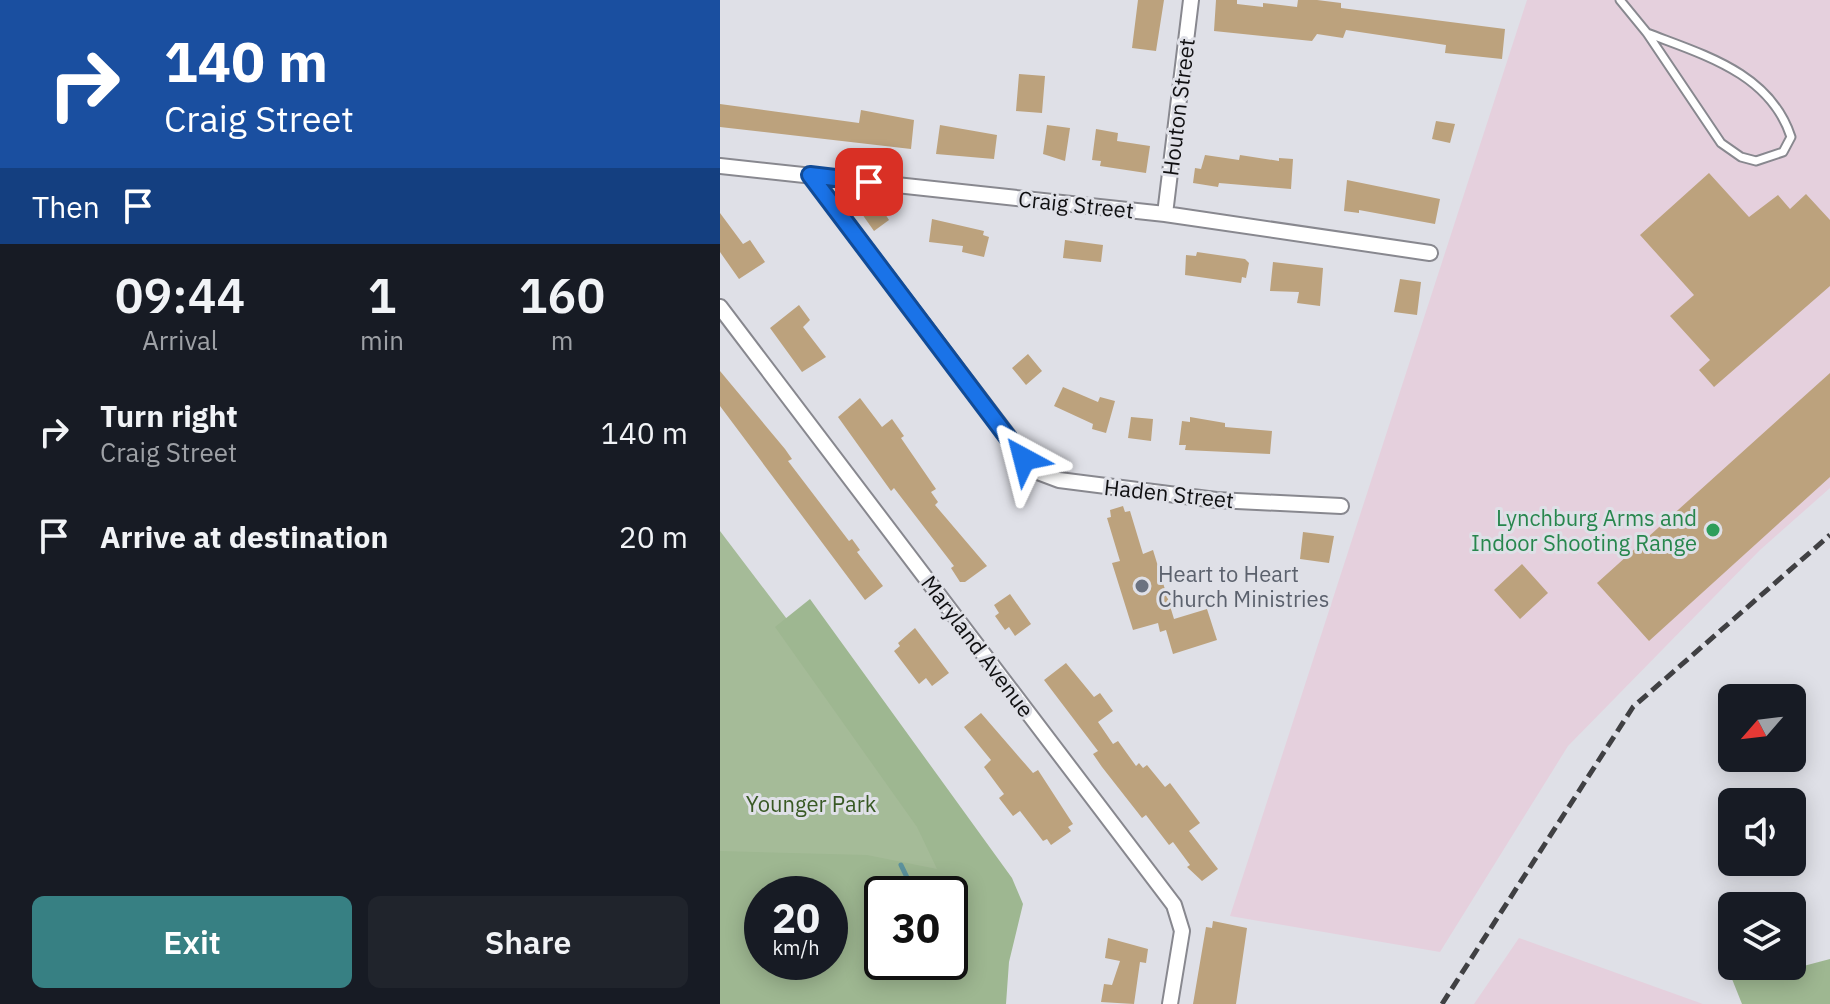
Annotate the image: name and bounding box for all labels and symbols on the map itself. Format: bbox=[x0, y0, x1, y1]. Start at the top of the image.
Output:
street label: Houton Street bbox=[1155, 37, 1201, 177]
pin bbox=[835, 148, 903, 216]
street label: Craig Street bbox=[1017, 184, 1135, 224]
position arrow bbox=[982, 417, 1066, 501]
street label: Haden Street bbox=[1103, 472, 1235, 514]
place label: Lynchburg Arms and Indoor Shooting Range bbox=[1471, 503, 1697, 557]
marker: Lynchburg Arms and Indoor Shooting Range bbox=[1704, 521, 1722, 539]
place label: Heart to Heart Church Ministries bbox=[1158, 559, 1329, 613]
street label: Maryland Avenue bbox=[915, 569, 1041, 723]
marker: Heart to Heart Church Ministries bbox=[1133, 577, 1151, 595]
north arrow bbox=[1718, 684, 1806, 772]
park label: Younger Park bbox=[746, 789, 877, 818]
speed limit sign: 30 bbox=[864, 876, 968, 980]

